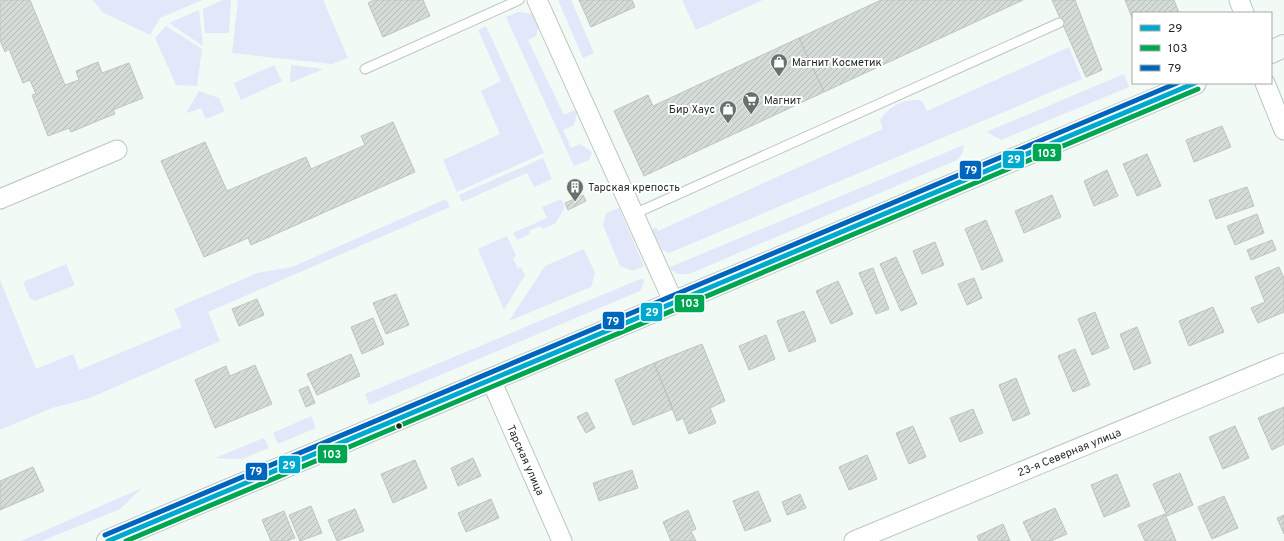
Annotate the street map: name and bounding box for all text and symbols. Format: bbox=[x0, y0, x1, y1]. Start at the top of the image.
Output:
legend bbox=[1132, 12, 1272, 84]
text: 29 bbox=[1168, 21, 1183, 37]
text: 103 bbox=[1168, 41, 1187, 57]
shop icon: Магнит Косметик bbox=[769, 52, 789, 77]
place label: Магнит Косметик bbox=[792, 56, 882, 70]
text: 79 bbox=[1168, 61, 1181, 77]
supermarket icon: Магнит bbox=[741, 90, 761, 115]
place label: Магнит bbox=[764, 94, 801, 108]
shop icon: Бир Хаус bbox=[718, 99, 738, 124]
place label: Бир Хаус bbox=[669, 103, 715, 117]
line badge: 103 bbox=[1032, 143, 1062, 162]
text: 103 bbox=[1038, 147, 1056, 161]
line badge: 29 bbox=[1002, 150, 1025, 169]
text: 29 bbox=[1007, 153, 1021, 167]
line badge: 79 bbox=[959, 160, 982, 180]
text: 79 bbox=[965, 164, 978, 178]
building icon: Тарская крепость bbox=[565, 177, 585, 202]
place label: Тарская крепость bbox=[588, 181, 680, 195]
line badge: 103 bbox=[674, 294, 705, 313]
text: 103 bbox=[681, 297, 699, 311]
line badge: 29 bbox=[640, 302, 663, 322]
text: 29 bbox=[645, 306, 659, 320]
line badge: 79 bbox=[602, 311, 625, 330]
text: 79 bbox=[607, 315, 620, 329]
unlabelled marker bbox=[394, 421, 404, 431]
street label: Тарская улица bbox=[503, 423, 547, 498]
street label: 23-я Северная улица bbox=[1015, 426, 1123, 480]
line badge: 103 bbox=[317, 444, 348, 464]
text: 103 bbox=[323, 448, 341, 462]
line badge: 29 bbox=[278, 455, 301, 474]
text: 29 bbox=[282, 459, 296, 473]
line badge: 79 bbox=[245, 462, 268, 481]
text: 79 bbox=[250, 465, 263, 479]

